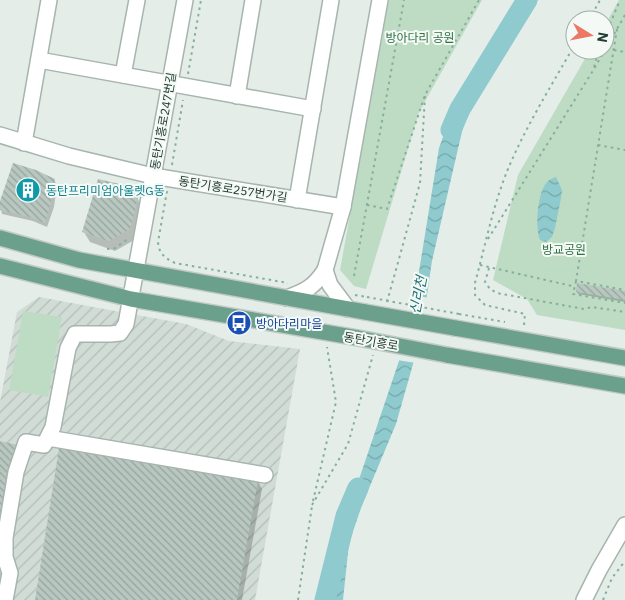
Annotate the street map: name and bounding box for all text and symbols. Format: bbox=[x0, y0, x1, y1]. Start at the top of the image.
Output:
north arrow bbox=[565, 10, 615, 60]
park label: 방아다리 공원 bbox=[385, 30, 455, 45]
text: N bbox=[593, 31, 613, 44]
street label: 동탄기흥로247번길 bbox=[147, 71, 179, 171]
street label: 동탄기흥로257번가길 bbox=[178, 173, 288, 205]
building icon: 동탄프리미엄아울렛G동 bbox=[15, 177, 41, 203]
place label: 동탄프리미엄아울렛G동 bbox=[46, 183, 165, 198]
park label: 방교공원 bbox=[542, 242, 586, 257]
water label: 신리천 bbox=[405, 273, 431, 316]
bus stop icon: 방아다리마을 bbox=[226, 310, 252, 336]
place label: 방아다리마을 bbox=[256, 316, 322, 331]
street label: 동탄기흥로 bbox=[343, 329, 399, 353]

